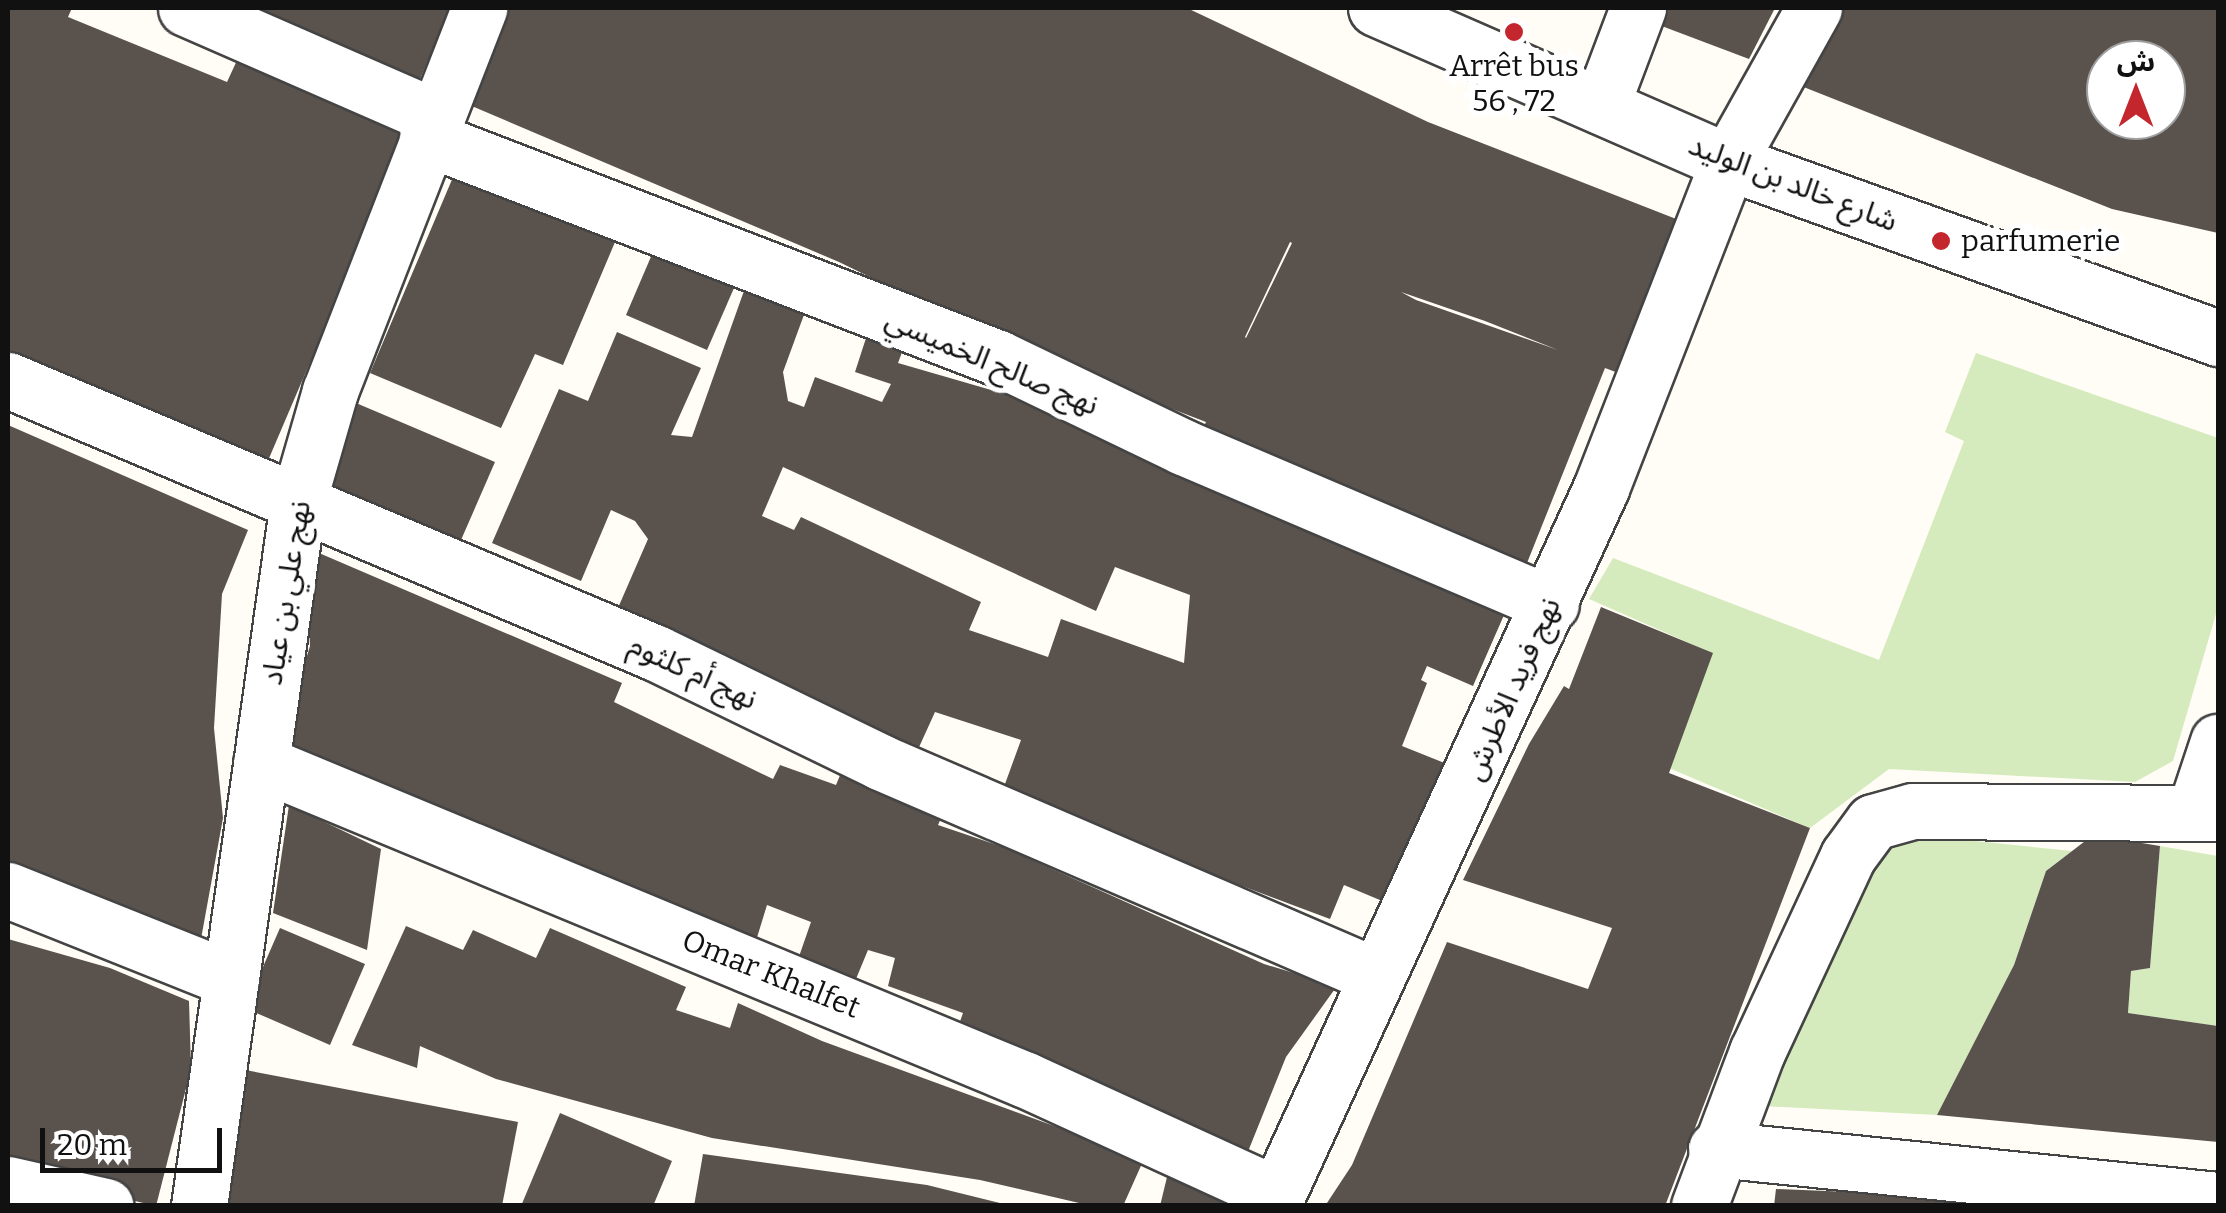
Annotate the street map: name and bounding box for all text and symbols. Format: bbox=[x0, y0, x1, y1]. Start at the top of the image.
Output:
marker: Arrêt bus 56 , 72 bbox=[1503, 21, 1525, 43]
north arrow bbox=[2086, 40, 2186, 140]
text: ش bbox=[2117, 45, 2155, 78]
place label: Arrêt bus 56 , 72 bbox=[1449, 48, 1579, 118]
street label: شارع خالد بن الوليد bbox=[1684, 127, 1902, 239]
place label: parfumerie bbox=[1961, 223, 2121, 259]
marker: parfumerie bbox=[1930, 230, 1952, 252]
street label: نهج صالح الخميسي bbox=[880, 301, 1104, 423]
street label: نهج علي بن عياد bbox=[254, 498, 318, 688]
street label: نهج فريد الأطرش bbox=[1456, 592, 1568, 786]
street label: نهج أم كلثوم bbox=[623, 627, 763, 717]
street label: Omar Khalfet bbox=[677, 922, 865, 1026]
scale bar bbox=[45, 1108, 228, 1170]
text: 20 m bbox=[57, 1127, 127, 1163]

